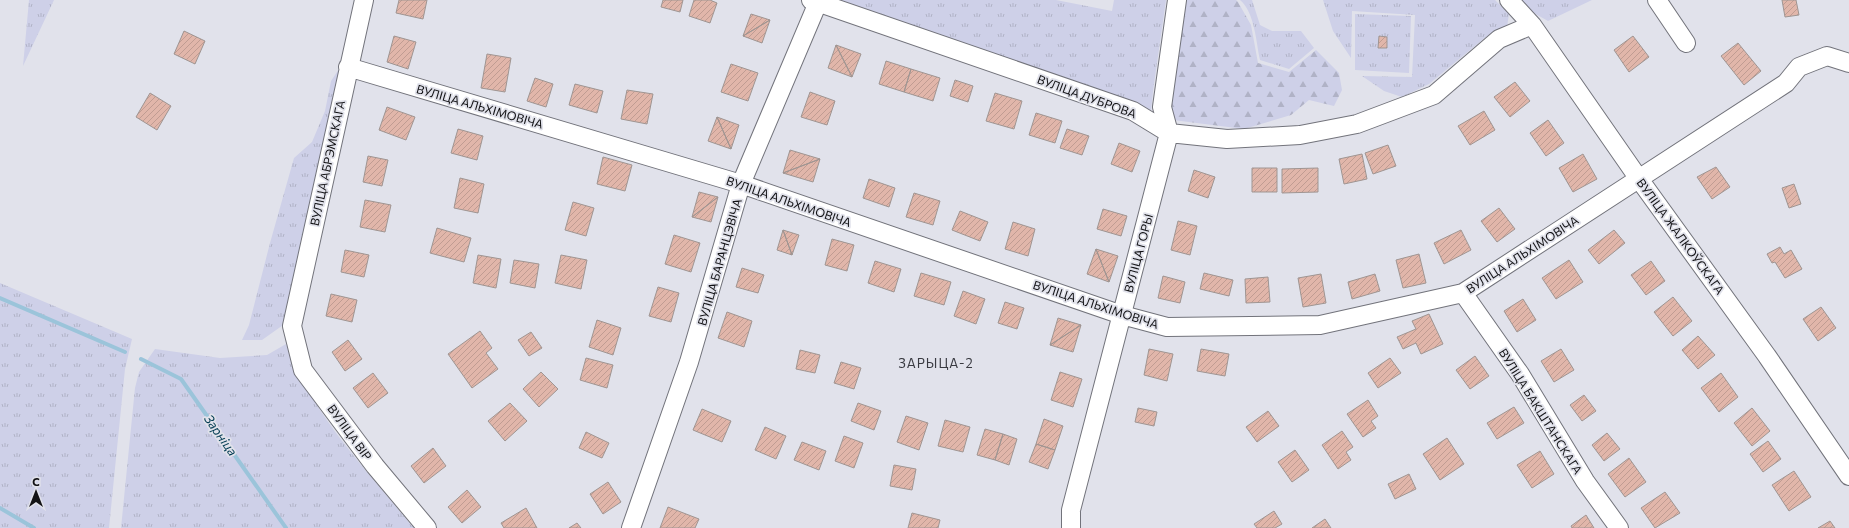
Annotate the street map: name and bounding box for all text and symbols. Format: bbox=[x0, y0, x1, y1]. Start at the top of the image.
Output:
street label: ВУЛІЦА ДУБРОВА bbox=[1035, 72, 1139, 120]
street label: ВУЛІЦА АЛЬХІМОВІЧА bbox=[415, 81, 545, 131]
street label: ВУЛІЦА АБРЭМСКАГА bbox=[307, 99, 347, 227]
street label: ВУЛІЦА АЛЬХІМОВІЧА bbox=[725, 173, 853, 229]
street label: ВУЛІЦА ЖАЛКОЎСКАГА bbox=[1634, 175, 1728, 297]
street label: ВУЛІЦА БАРАНЦЭВІЧА bbox=[694, 197, 744, 327]
street label: ВУЛІЦА ГОРЫ bbox=[1121, 212, 1155, 294]
street label: ВУЛІЦА АЛЬХІМОВІЧА bbox=[1463, 212, 1581, 296]
street label: ВУЛІЦА АЛЬХІМОВІЧА bbox=[1031, 277, 1161, 331]
street label: ВУЛІЦА БАКШТАНСКАГА bbox=[1496, 346, 1586, 476]
district label: ЗАРЫЦА-2 bbox=[898, 355, 974, 371]
street label: ВУЛІЦА ВІР bbox=[325, 401, 375, 463]
water label: Зарніца bbox=[201, 411, 241, 459]
north arrow bbox=[16, 472, 56, 512]
text: С bbox=[32, 475, 40, 488]

